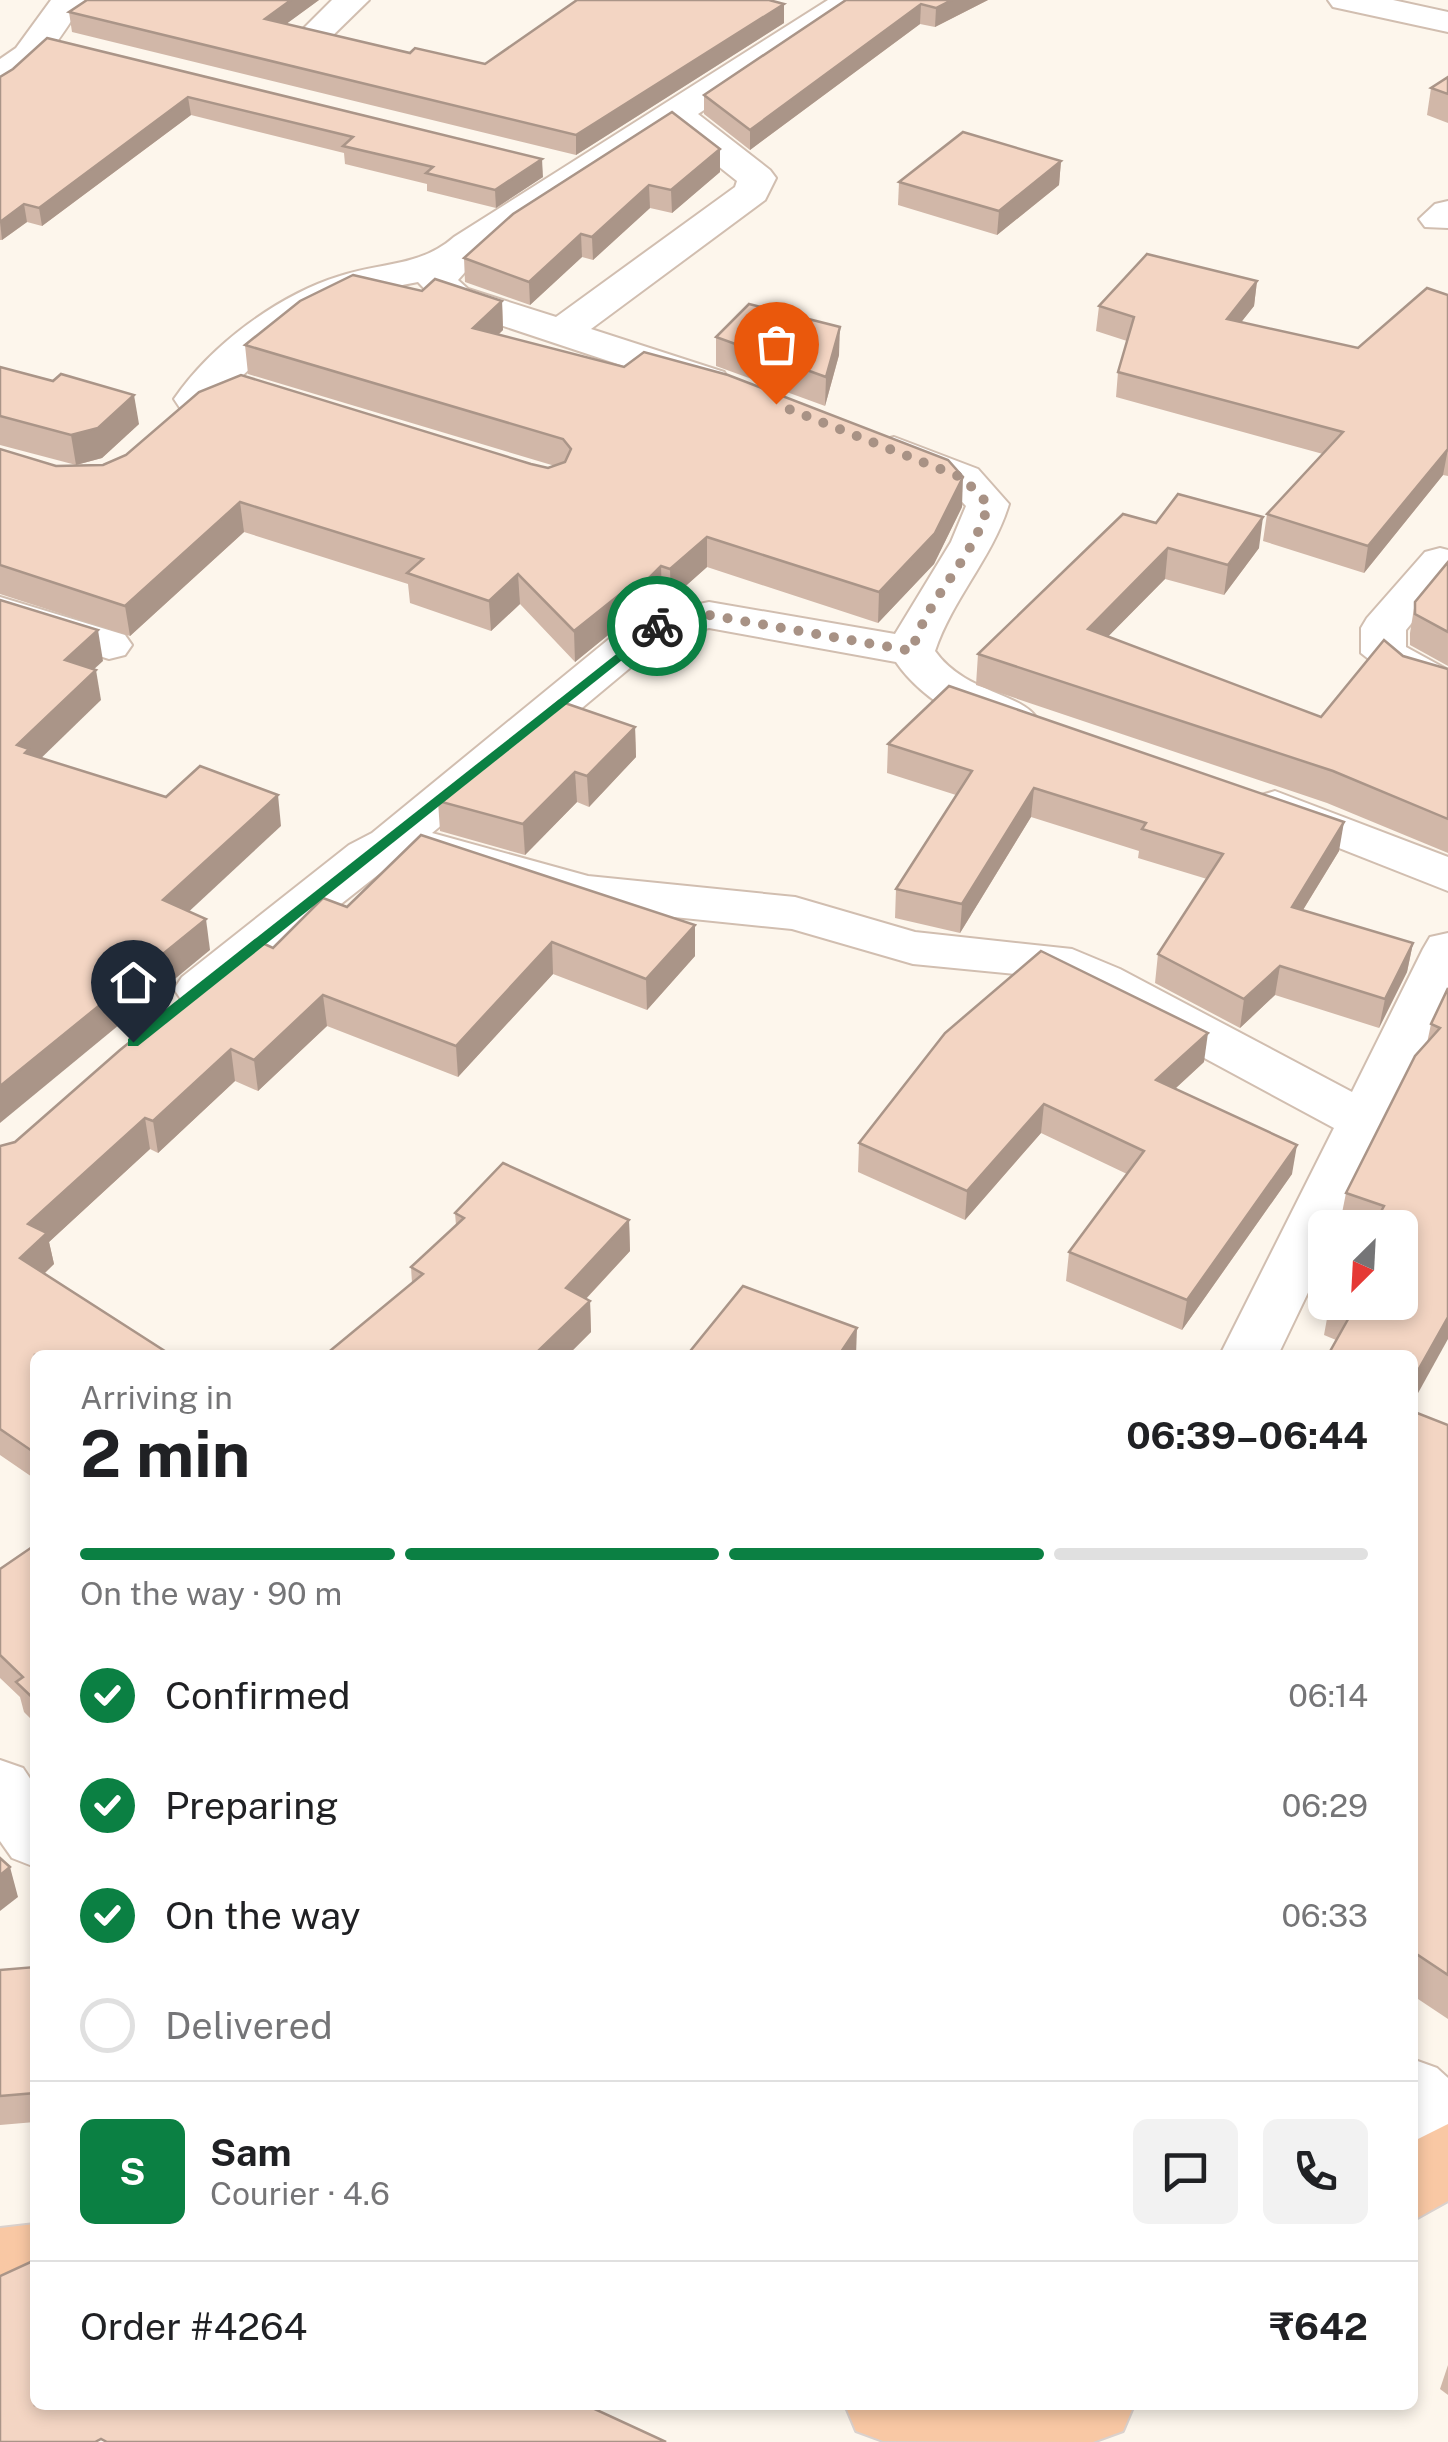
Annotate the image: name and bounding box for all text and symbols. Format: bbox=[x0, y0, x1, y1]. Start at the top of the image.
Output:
pin bbox=[734, 302, 819, 405]
icon: bag bbox=[749, 317, 804, 372]
courier bbox=[607, 576, 707, 676]
icon: bike bbox=[630, 599, 685, 654]
pin bbox=[91, 940, 176, 1043]
icon: home bbox=[106, 955, 161, 1010]
north arrow bbox=[1308, 1210, 1418, 1320]
map controls bbox=[1308, 1210, 1418, 1320]
text: Arriving in bbox=[80, 1379, 233, 1416]
text: 06:39–06:44 bbox=[1126, 1413, 1368, 1458]
text: 2 min bbox=[80, 1415, 250, 1492]
text: On the way · 90 m bbox=[80, 1575, 342, 1612]
icon: check bbox=[80, 1668, 135, 1723]
text: Confirmed bbox=[165, 1673, 350, 1718]
text: 06:14 bbox=[1288, 1677, 1368, 1714]
icon: check bbox=[80, 1778, 135, 1833]
text: Preparing bbox=[165, 1783, 339, 1828]
text: 06:29 bbox=[1282, 1787, 1368, 1824]
icon: check bbox=[80, 1888, 135, 1943]
text: On the way bbox=[165, 1893, 361, 1938]
text: 06:33 bbox=[1281, 1897, 1368, 1934]
text: Delivered bbox=[165, 2003, 333, 2048]
button: chat bbox=[1133, 2119, 1238, 2224]
button: phone bbox=[1263, 2119, 1368, 2224]
text: Sam bbox=[210, 2130, 292, 2175]
text: S bbox=[119, 2149, 146, 2194]
text: Courier · 4.6 bbox=[210, 2175, 390, 2212]
text: Order #4264 bbox=[80, 2304, 307, 2349]
text: ₹642 bbox=[1270, 2304, 1368, 2349]

